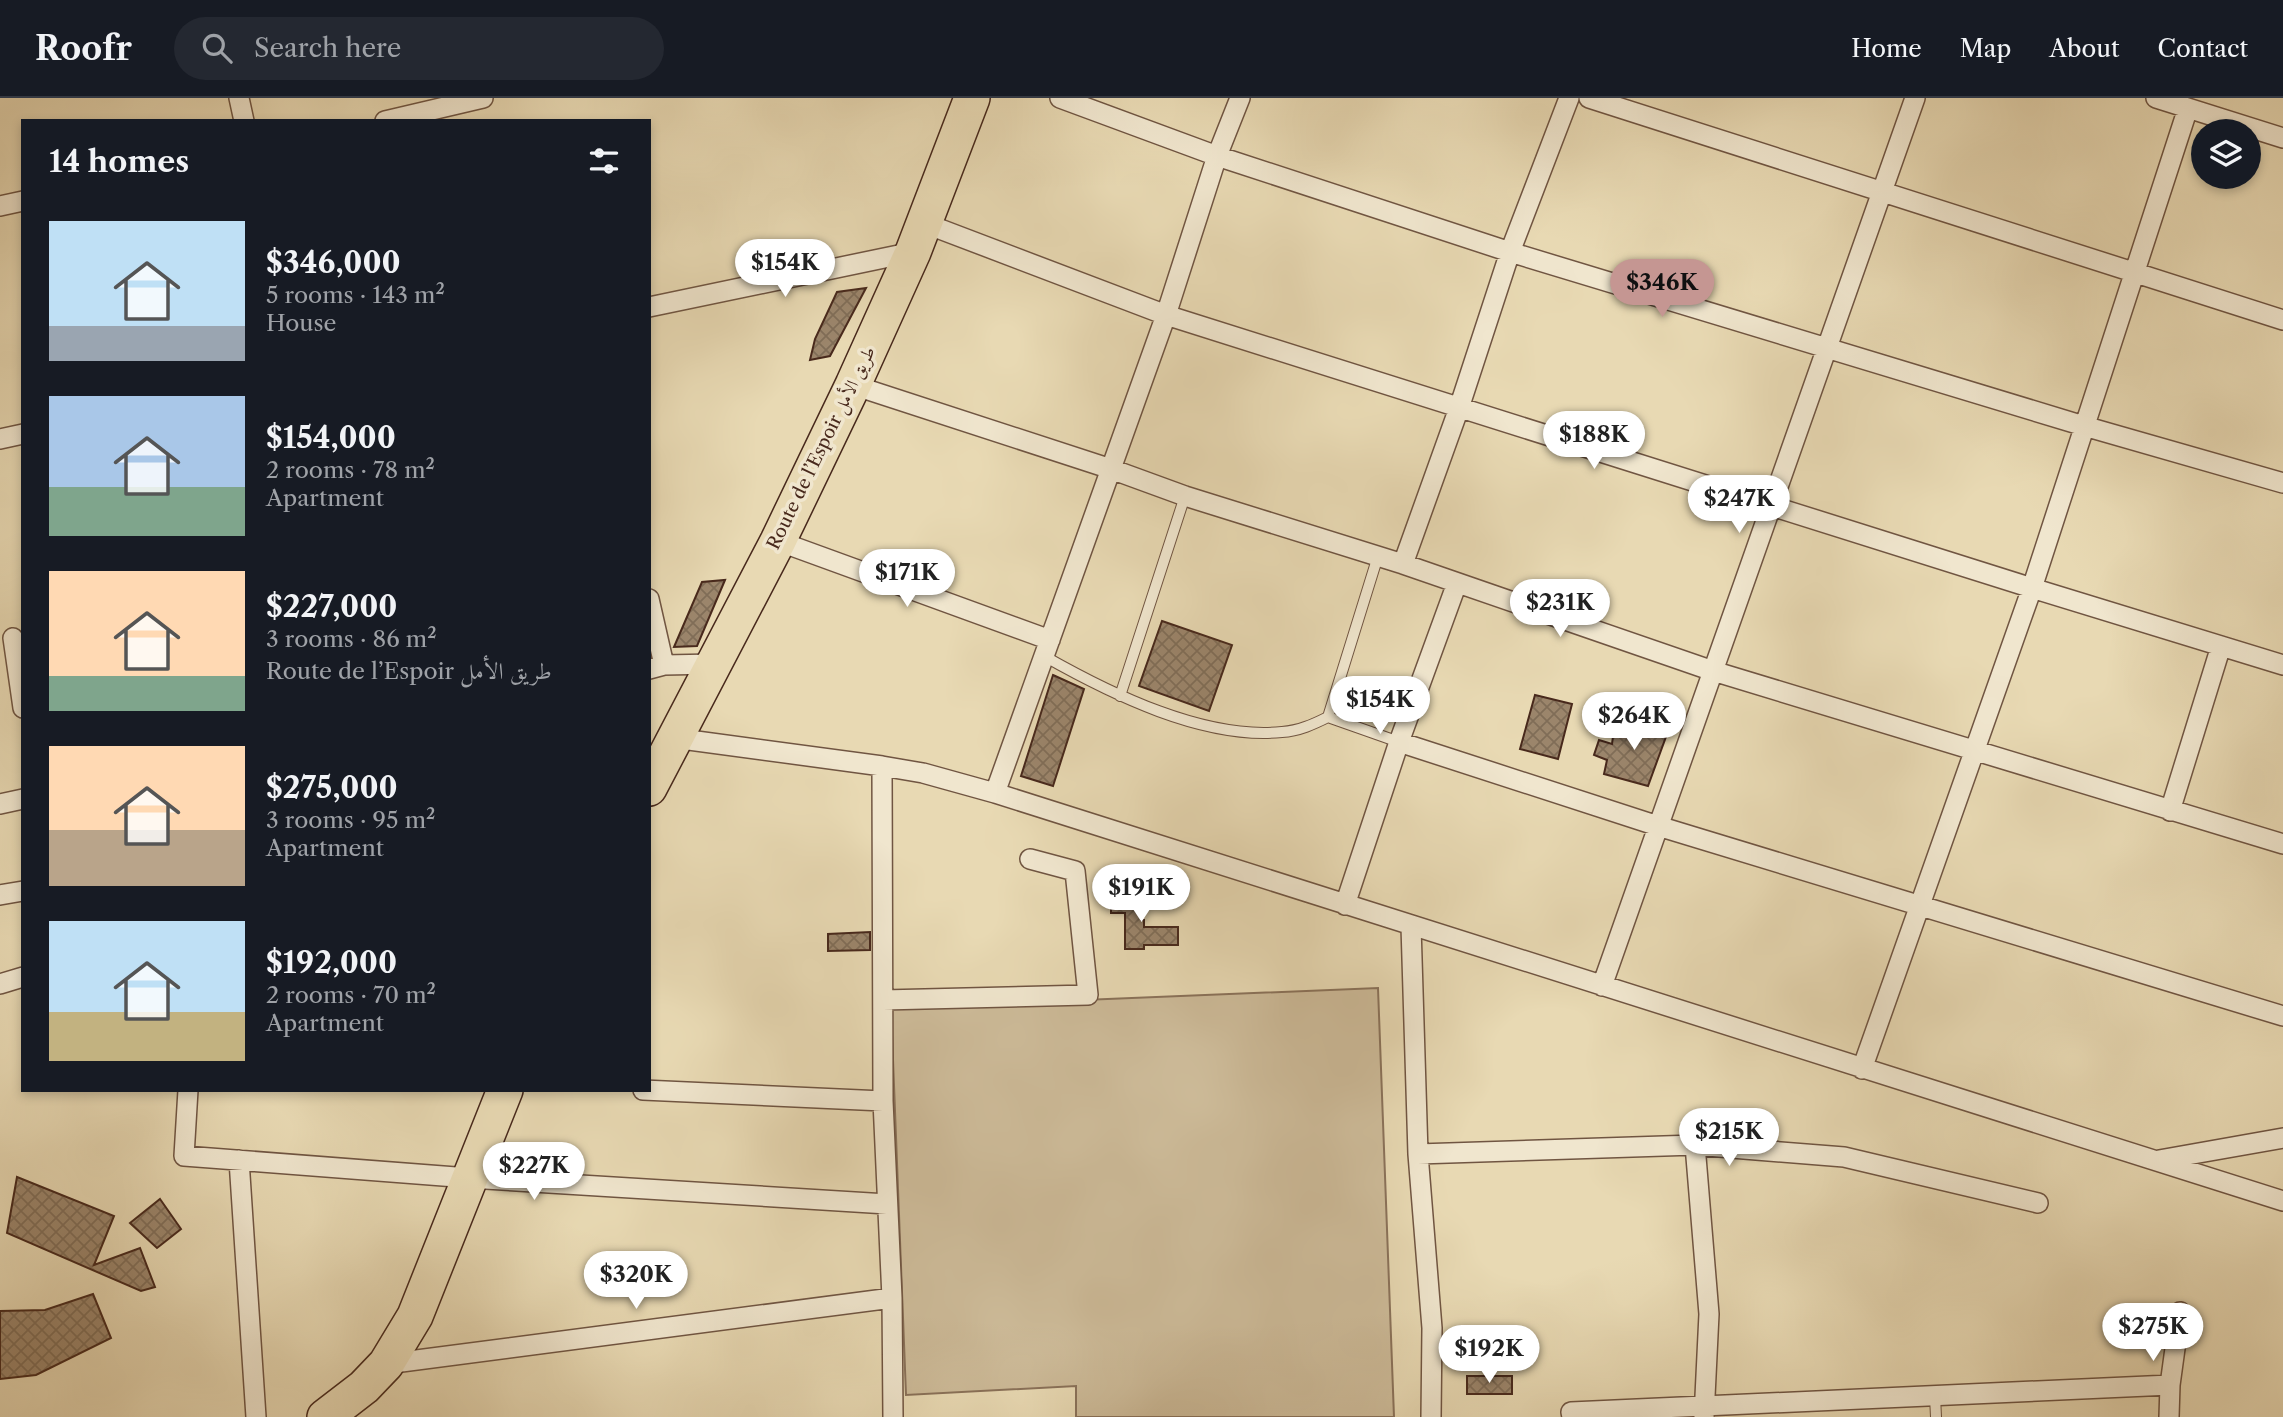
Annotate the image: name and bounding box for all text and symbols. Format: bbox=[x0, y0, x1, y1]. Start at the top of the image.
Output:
search box bbox=[174, 17, 664, 80]
text: Roofr bbox=[35, 28, 132, 69]
icon: search bbox=[198, 29, 236, 67]
text: Search here bbox=[254, 32, 401, 64]
text: Home bbox=[1851, 34, 1922, 63]
text: Map bbox=[1960, 34, 2011, 63]
text: About bbox=[2049, 34, 2120, 63]
text: Contact bbox=[2158, 34, 2248, 63]
map controls bbox=[2191, 119, 2261, 189]
button: layers bbox=[2191, 119, 2261, 189]
icon: filters bbox=[585, 142, 623, 180]
text: 14 homes bbox=[49, 143, 189, 180]
pin: $154K bbox=[736, 240, 834, 299]
text: $346,000 bbox=[266, 244, 401, 281]
text: $154K bbox=[751, 248, 819, 276]
icon: home bbox=[105, 249, 189, 333]
pin: $346K bbox=[1613, 260, 1711, 319]
text: $346K bbox=[1626, 268, 1698, 296]
text: 5 rooms · 143 m² bbox=[266, 281, 445, 309]
text: House bbox=[266, 309, 336, 337]
street label: Route de l’Espoir طريق الأمل bbox=[760, 342, 882, 554]
pin: $188K bbox=[1545, 412, 1643, 471]
text: $154,000 bbox=[266, 419, 396, 456]
text: $188K bbox=[1559, 420, 1629, 448]
icon: home bbox=[105, 424, 189, 508]
text: 2 rooms · 78 m² bbox=[266, 456, 435, 484]
pin: $247K bbox=[1690, 476, 1788, 535]
text: Apartment bbox=[266, 484, 384, 512]
text: $247K bbox=[1704, 484, 1774, 512]
pin: $171K bbox=[858, 550, 956, 609]
text: $171K bbox=[875, 558, 939, 586]
pin: $231K bbox=[1511, 580, 1609, 639]
text: $227,000 bbox=[266, 588, 397, 625]
text: $231K bbox=[1526, 588, 1594, 616]
icon: home bbox=[105, 599, 189, 683]
text: 3 rooms · 86 m² bbox=[266, 625, 437, 653]
text: Route de l’Espoir طريق الأمل bbox=[266, 657, 552, 685]
pin: $154K bbox=[1331, 676, 1429, 736]
text: $154K bbox=[1346, 685, 1414, 713]
pin: $264K bbox=[1585, 692, 1683, 752]
text: $264K bbox=[1598, 701, 1670, 729]
text: $275,000 bbox=[266, 769, 398, 806]
icon: home bbox=[105, 774, 189, 858]
text: 3 rooms · 95 m² bbox=[266, 806, 435, 834]
text: Apartment bbox=[266, 834, 384, 862]
pin: $191K bbox=[1092, 864, 1190, 924]
text: $191K bbox=[1108, 873, 1174, 901]
text: $192,000 bbox=[266, 944, 397, 981]
icon: home bbox=[105, 949, 189, 1033]
text: 2 rooms · 70 m² bbox=[266, 981, 436, 1009]
text: Apartment bbox=[266, 1009, 384, 1037]
pin: $215K bbox=[1680, 1108, 1778, 1168]
text: $215K bbox=[1695, 1117, 1763, 1145]
pin: $227K bbox=[485, 1142, 583, 1202]
text: $227K bbox=[499, 1151, 569, 1179]
pin: $320K bbox=[587, 1252, 685, 1311]
text: $320K bbox=[600, 1260, 672, 1288]
pin: $275K bbox=[2104, 1304, 2202, 1363]
text: $275K bbox=[2118, 1312, 2188, 1340]
pin: $192K bbox=[1440, 1326, 1538, 1385]
text: $192K bbox=[1455, 1334, 1523, 1362]

